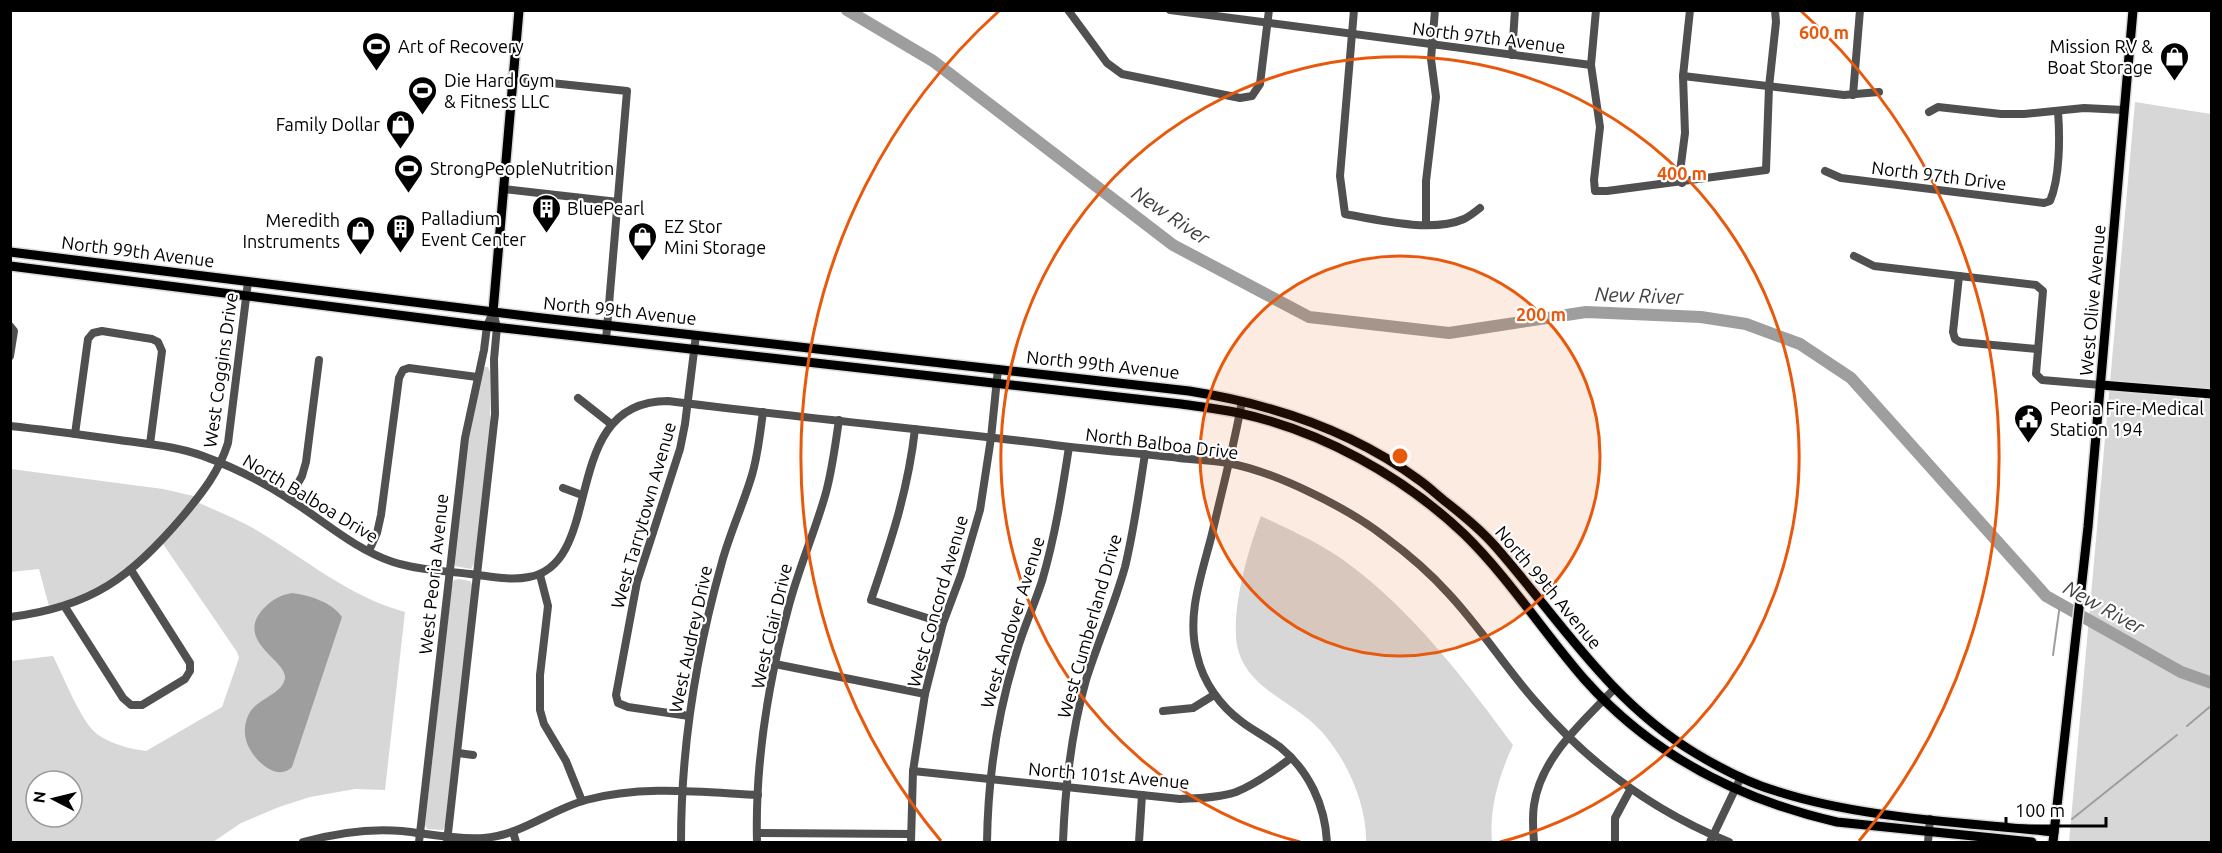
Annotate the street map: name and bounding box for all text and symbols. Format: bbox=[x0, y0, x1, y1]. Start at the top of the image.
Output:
street label: North 97th Avenue bbox=[1411, 18, 1567, 56]
text: 600 m bbox=[1799, 22, 1849, 42]
sports icon: Art of Recovery bbox=[361, 30, 393, 72]
place label: Art of Recovery bbox=[398, 36, 524, 56]
place label: Mission RV & Boat Storage bbox=[2047, 36, 2153, 77]
shop icon: Mission RV & Boat Storage bbox=[2158, 40, 2190, 82]
place label: Die Hard Gym & Fitness LLC bbox=[444, 70, 554, 111]
sports icon: Die Hard Gym & Fitness LLC bbox=[407, 74, 439, 116]
shop icon: Family Dollar bbox=[385, 108, 417, 150]
place label: Family Dollar bbox=[276, 114, 380, 134]
sports icon: StrongPeopleNutrition bbox=[393, 152, 425, 194]
street label: North 97th Drive bbox=[1870, 157, 2008, 193]
place label: StrongPeopleNutrition bbox=[430, 158, 614, 178]
text: 400 m bbox=[1657, 163, 1707, 183]
water label: New River bbox=[1128, 181, 1215, 250]
building icon: BluePearl bbox=[530, 192, 562, 234]
place label: BluePearl bbox=[567, 198, 645, 218]
place label: Palladium Event Center bbox=[421, 208, 526, 249]
place label: Meredith Instruments bbox=[242, 210, 340, 251]
building icon: Palladium Event Center bbox=[384, 212, 416, 254]
shop icon: Meredith Instruments bbox=[345, 214, 377, 256]
place label: EZ Stor Mini Storage bbox=[664, 216, 766, 257]
shop icon: EZ Stor Mini Storage bbox=[627, 220, 659, 262]
street label: West Olive Avenue bbox=[2075, 224, 2109, 376]
street label: North 99th Avenue bbox=[60, 232, 216, 270]
water label: New River bbox=[1594, 282, 1685, 308]
street label: West Coggins Drive bbox=[199, 291, 241, 449]
street label: North 99th Avenue bbox=[542, 292, 698, 328]
text: 200 m bbox=[1516, 304, 1566, 324]
street label: North 99th Avenue bbox=[1025, 346, 1181, 382]
place label: Peoria Fire-Medical Station 194 bbox=[2050, 398, 2204, 439]
public building icon: Peoria Fire-Medical Station 194 bbox=[2013, 402, 2045, 444]
street label: West Tarrytown Avenue bbox=[607, 419, 679, 611]
street label: North Balboa Drive bbox=[1084, 424, 1240, 462]
centre of rings bbox=[1390, 446, 1410, 466]
street label: North Balboa Drive bbox=[240, 450, 382, 546]
street label: West Peoria Avenue bbox=[415, 493, 451, 655]
street label: West Concord Avenue bbox=[903, 513, 971, 689]
street label: North 99th Avenue bbox=[1492, 522, 1606, 652]
street label: West Cumberland Drive bbox=[1053, 532, 1125, 720]
street label: West Andover Avenue bbox=[976, 534, 1048, 710]
street label: West Clair Drive bbox=[747, 561, 795, 691]
street label: West Audrey Drive bbox=[665, 564, 715, 714]
water label: New River bbox=[2060, 575, 2149, 639]
street label: North 101st Avenue bbox=[1028, 758, 1190, 792]
north arrow bbox=[24, 769, 84, 829]
text: N bbox=[29, 790, 49, 804]
scale bar bbox=[2006, 790, 2106, 828]
text: 100 m bbox=[2015, 800, 2065, 820]

